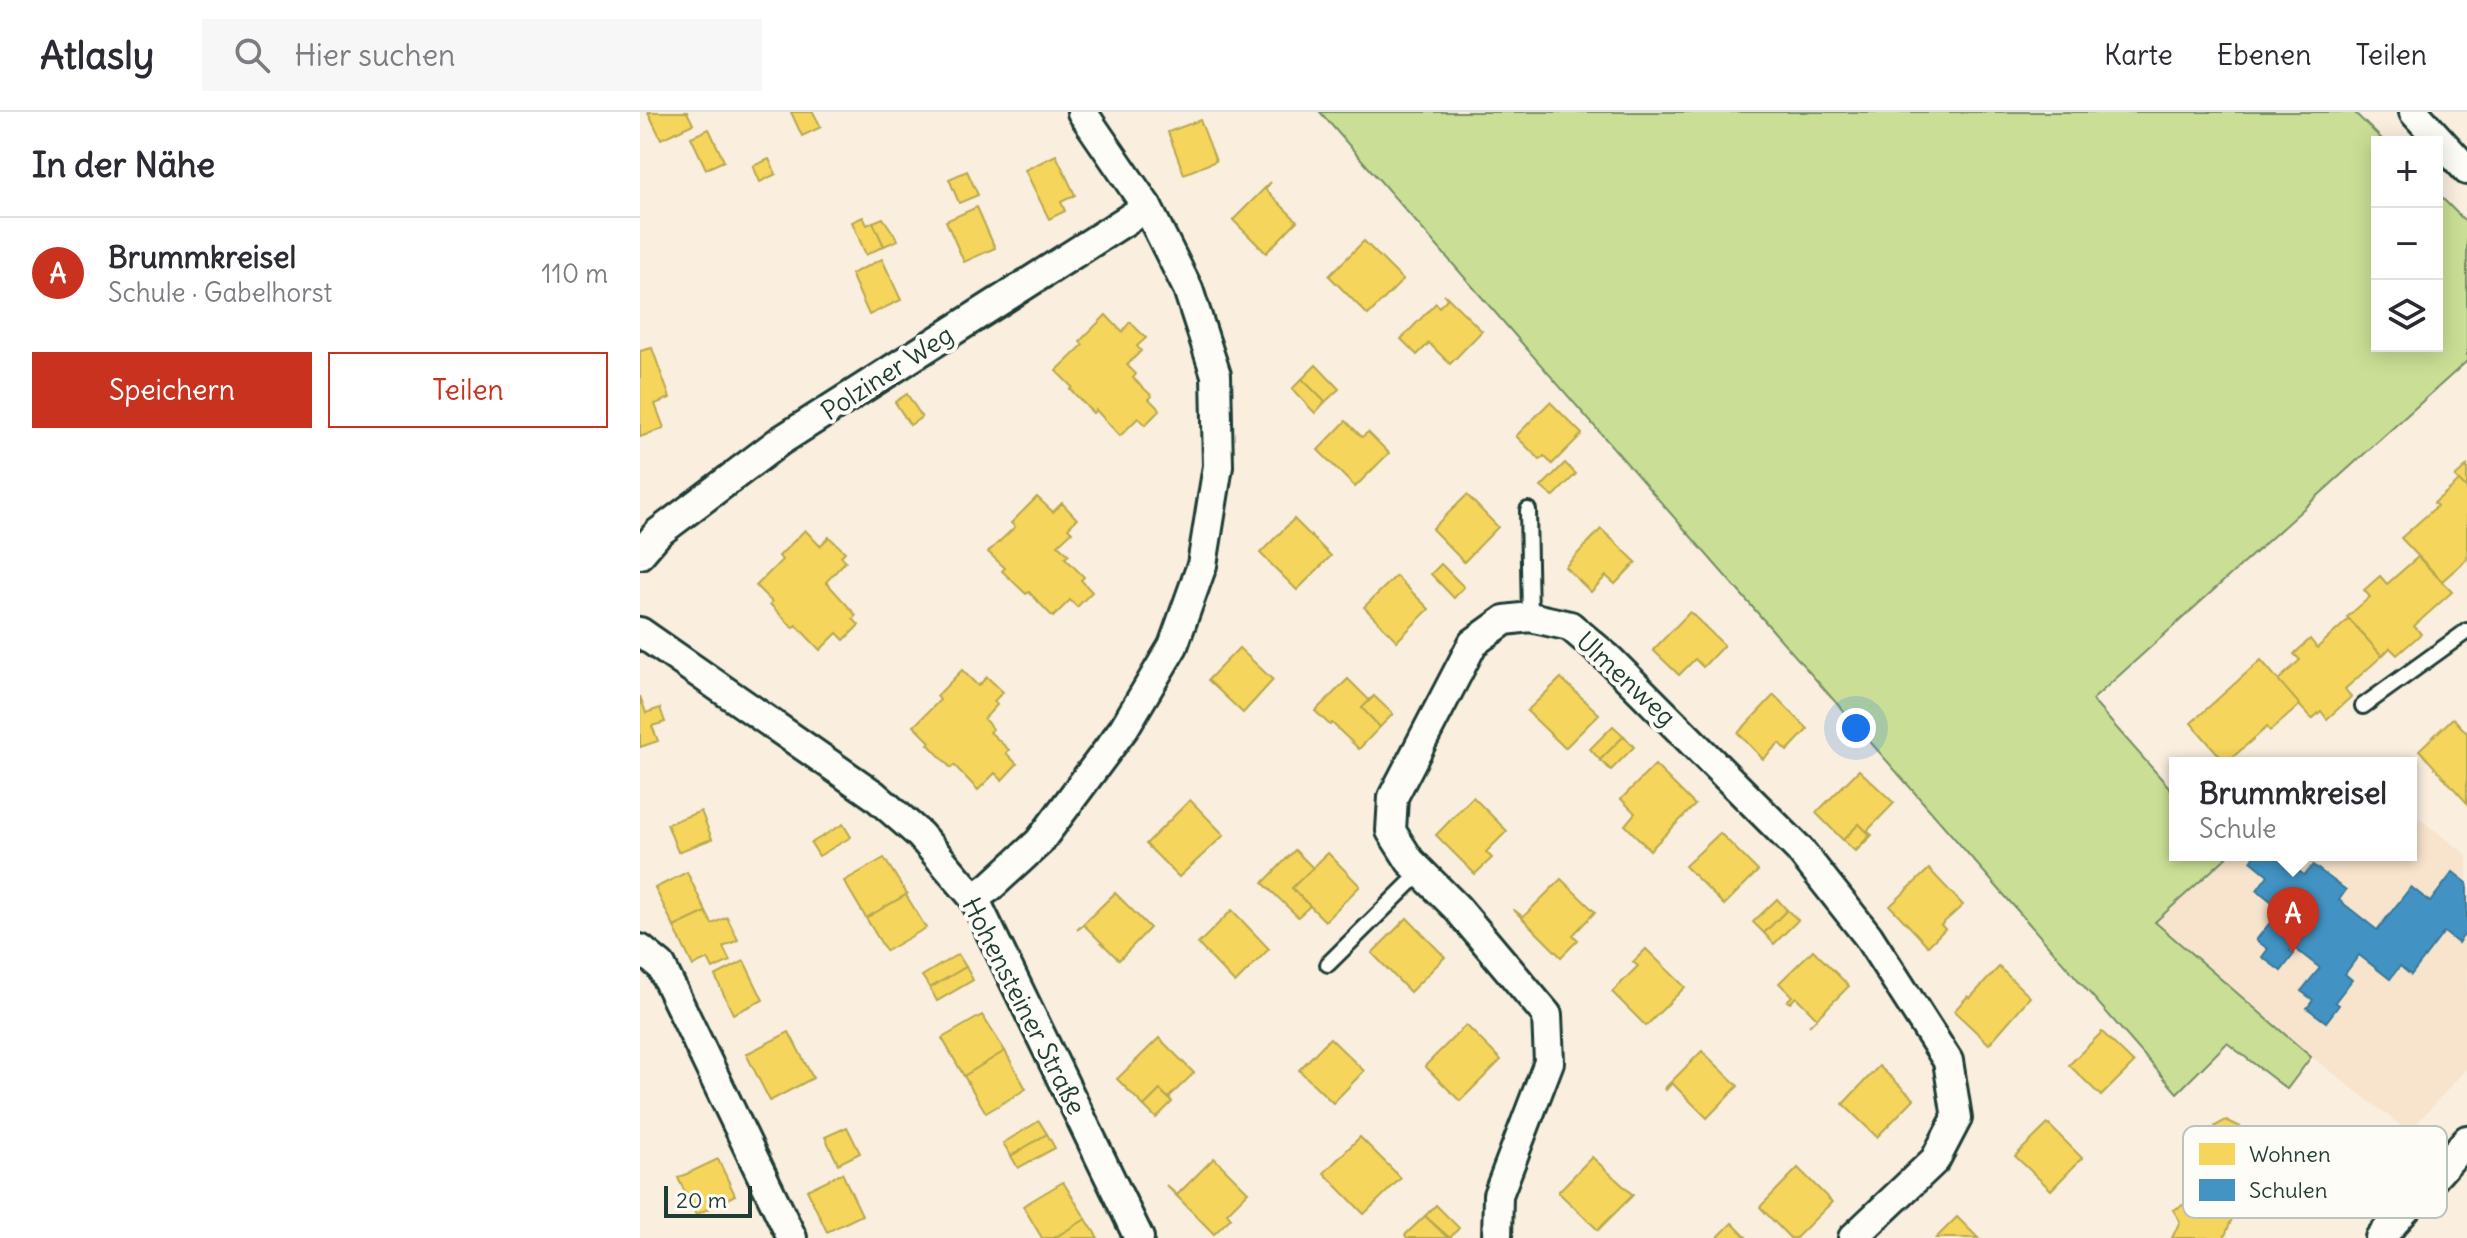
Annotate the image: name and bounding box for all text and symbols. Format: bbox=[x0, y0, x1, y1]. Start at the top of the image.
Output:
search box bbox=[202, 19, 762, 91]
text: Atlasly bbox=[40, 32, 154, 79]
icon: search bbox=[230, 33, 274, 77]
text: Hier suchen bbox=[294, 36, 455, 74]
text: Karte bbox=[2104, 37, 2173, 73]
text: Ebenen bbox=[2217, 37, 2311, 73]
text: Teilen bbox=[2355, 37, 2427, 73]
map controls bbox=[2371, 136, 2443, 352]
button: + bbox=[2371, 136, 2443, 208]
text: In der Nähe bbox=[32, 143, 215, 186]
button: − bbox=[2371, 208, 2443, 280]
text: Brummkreisel bbox=[108, 238, 296, 276]
text: A bbox=[50, 257, 66, 290]
text: 110 m bbox=[541, 257, 608, 290]
text: Schule · Gabelhorst bbox=[108, 276, 332, 309]
button: layers bbox=[2371, 280, 2443, 352]
street label: Polziner Weg bbox=[814, 318, 959, 427]
button: Speichern bbox=[32, 352, 312, 428]
button: Teilen bbox=[328, 352, 608, 428]
street label: Ulmenweg bbox=[1570, 624, 1683, 733]
your location bbox=[1836, 708, 1876, 748]
popup bbox=[2169, 757, 2417, 861]
text: Brummkreisel bbox=[2199, 774, 2387, 812]
text: Schule bbox=[2199, 812, 2277, 845]
pin: A bbox=[2267, 887, 2319, 953]
street label: Hohensteiner Straße bbox=[955, 892, 1094, 1120]
legend bbox=[2183, 1126, 2447, 1218]
text: Wohnen bbox=[2249, 1140, 2331, 1168]
text: Schulen bbox=[2249, 1176, 2327, 1204]
scale bar bbox=[664, 1182, 752, 1218]
text: 20 m bbox=[676, 1186, 727, 1214]

